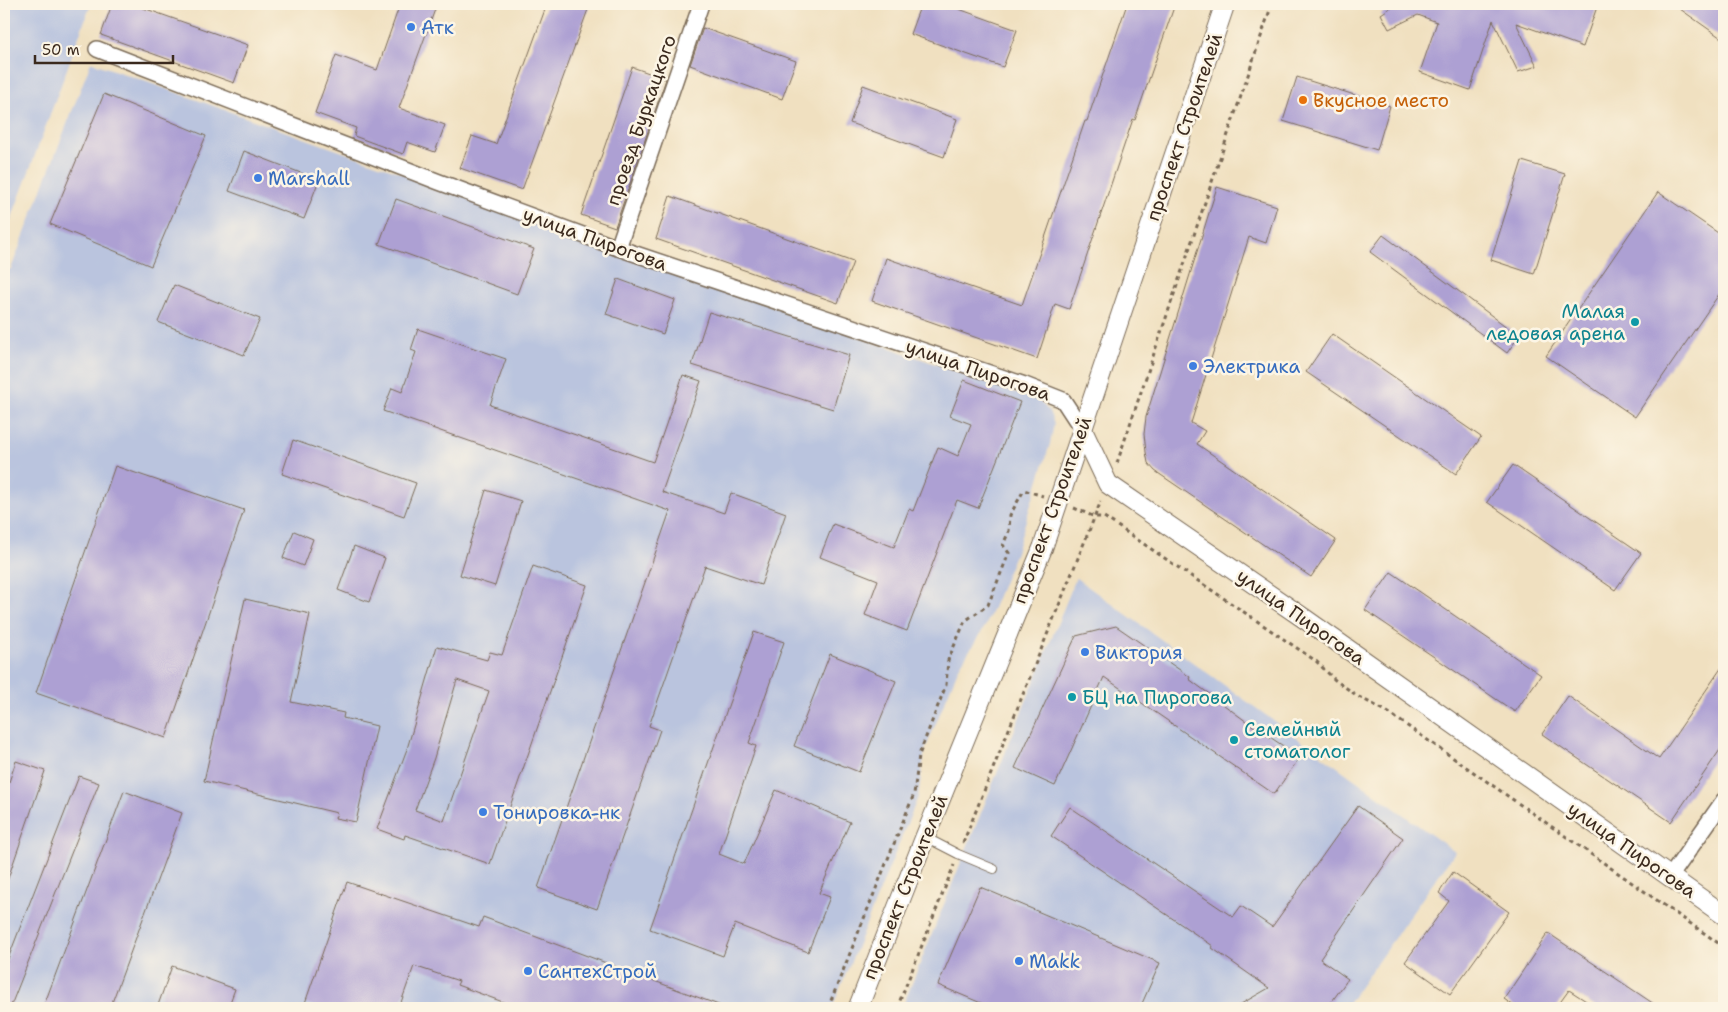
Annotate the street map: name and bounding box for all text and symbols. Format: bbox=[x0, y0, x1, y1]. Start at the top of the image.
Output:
place label: Атк bbox=[421, 15, 454, 40]
marker: Атк bbox=[405, 21, 417, 33]
street label: проспект Строителей bbox=[1140, 30, 1228, 224]
street label: проезд Буркацкого bbox=[600, 31, 682, 209]
scale bar bbox=[35, 32, 172, 64]
text: 50 m bbox=[42, 40, 80, 60]
place label: Вкусное место bbox=[1313, 88, 1449, 113]
marker: Вкусное место bbox=[1297, 94, 1309, 106]
place label: Marshall bbox=[268, 166, 350, 191]
marker: Marshall bbox=[252, 172, 264, 184]
street label: улица Пирогова bbox=[519, 201, 671, 277]
place label: Малая ледовая арена bbox=[1486, 299, 1625, 346]
marker: Малая ледовая арена bbox=[1629, 316, 1641, 328]
street label: улица Пирогова bbox=[902, 333, 1054, 407]
place label: Электрика bbox=[1203, 354, 1300, 379]
marker: Электрика bbox=[1187, 360, 1199, 372]
street label: проспект Строителей bbox=[1007, 413, 1097, 607]
street label: улица Пирогова bbox=[1232, 563, 1370, 671]
place label: Виктория bbox=[1095, 640, 1183, 665]
marker: Виктория bbox=[1079, 646, 1091, 658]
place label: БЦ на Пирогова bbox=[1082, 685, 1232, 710]
marker: БЦ на Пирогова bbox=[1066, 691, 1078, 703]
place label: Семейный стоматолог bbox=[1244, 717, 1351, 764]
marker: Семейный стоматолог bbox=[1228, 734, 1240, 746]
street label: проспект Строителей bbox=[856, 791, 954, 983]
street label: улица Пирогова bbox=[1563, 796, 1701, 904]
place label: Тонировка-нк bbox=[493, 800, 620, 825]
marker: Тонировка-нк bbox=[477, 806, 489, 818]
place label: Makk bbox=[1029, 949, 1081, 974]
marker: Makk bbox=[1013, 955, 1025, 967]
place label: СантехСтрой bbox=[538, 959, 657, 984]
marker: СантехСтрой bbox=[522, 965, 534, 977]

